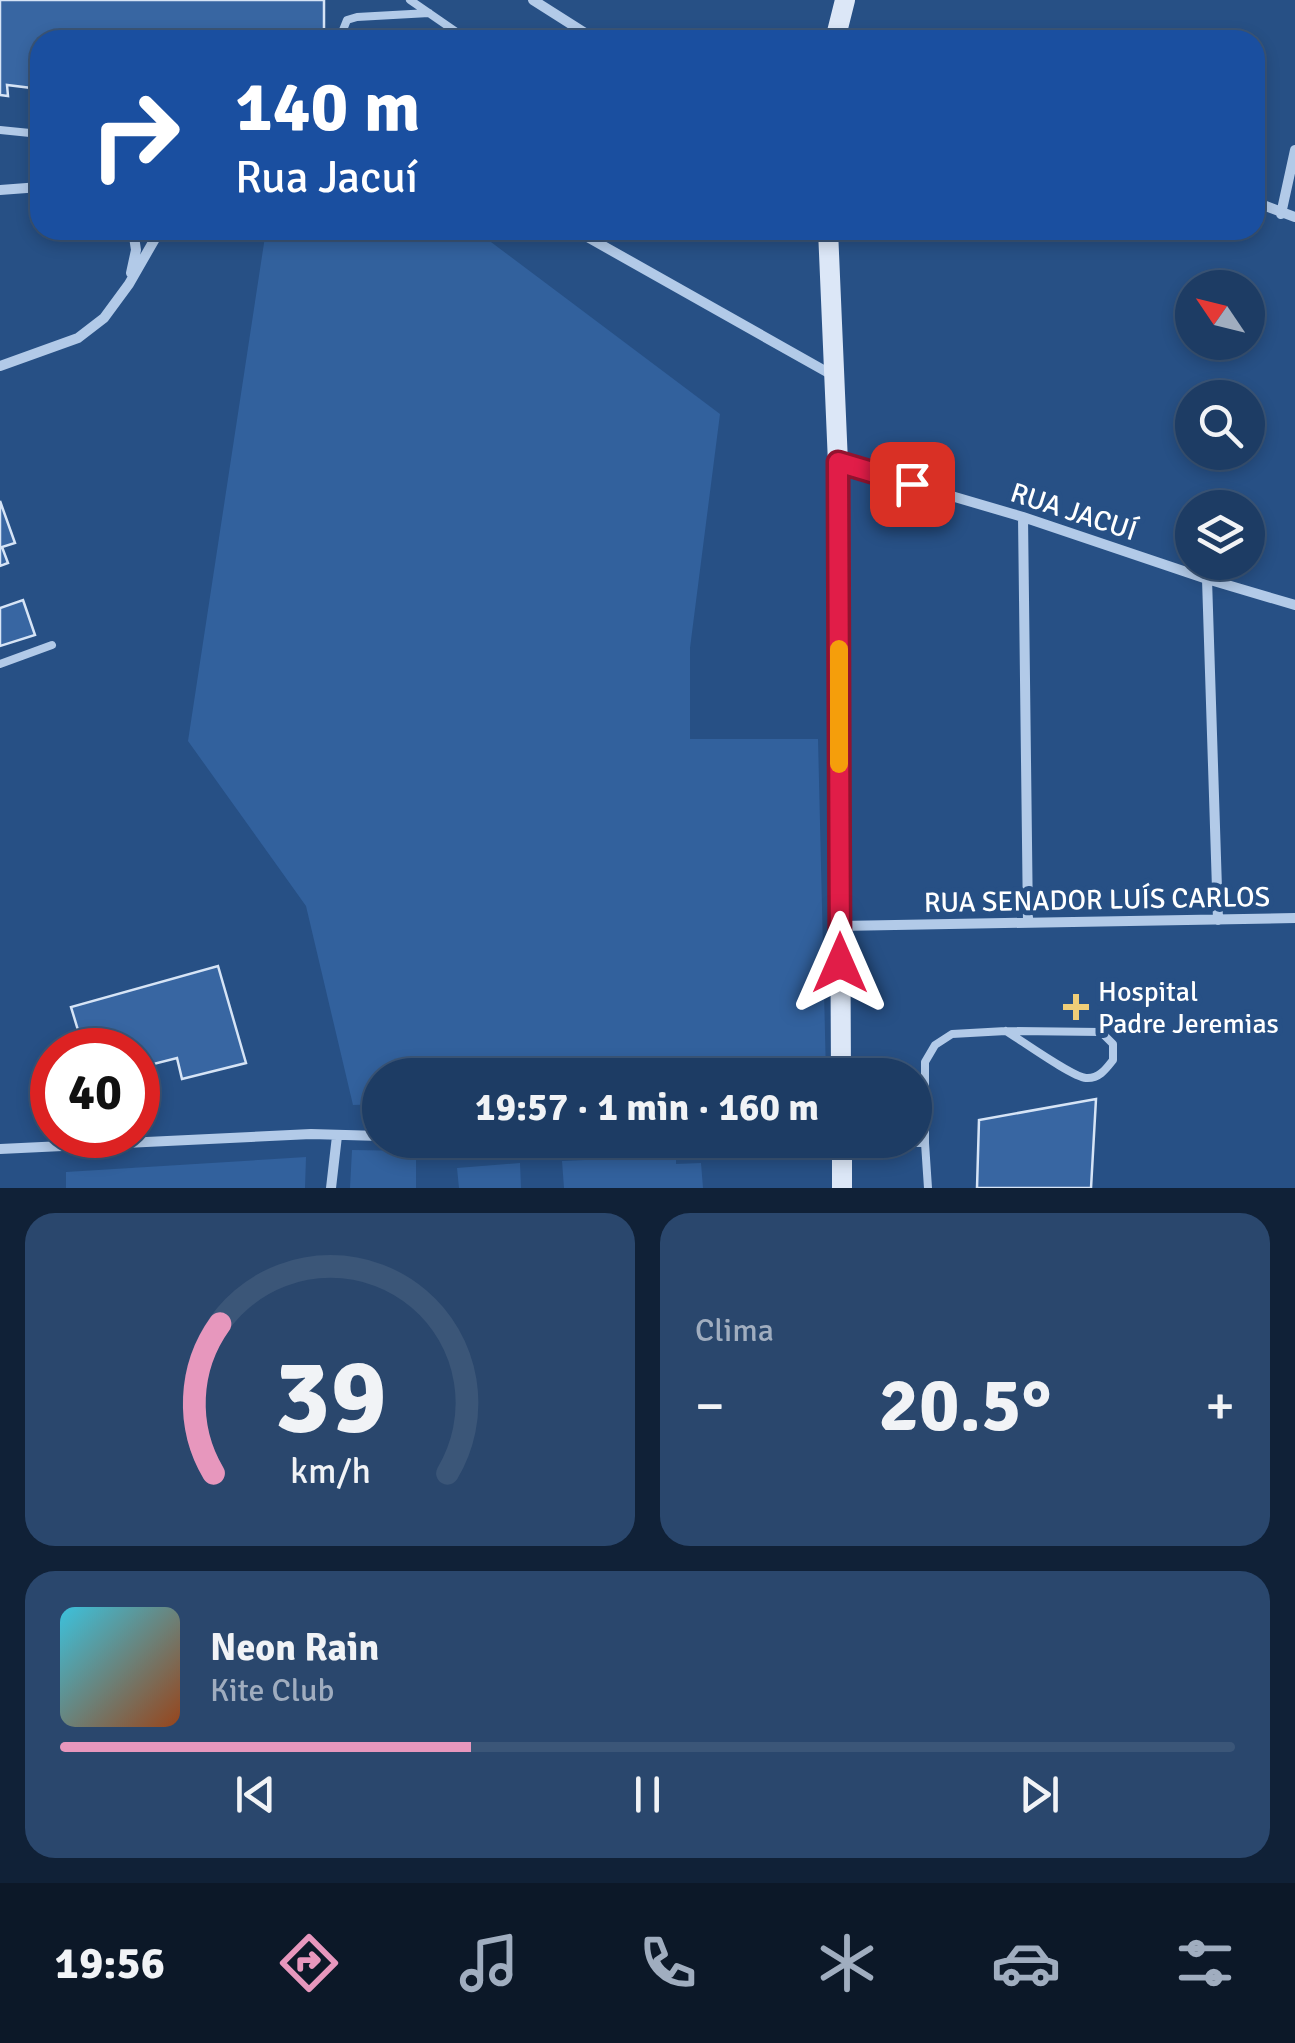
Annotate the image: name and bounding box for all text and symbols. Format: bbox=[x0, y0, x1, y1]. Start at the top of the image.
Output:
text: 140 m bbox=[235, 64, 420, 150]
icon: right bbox=[70, 70, 200, 200]
text: Rua Jacuí bbox=[235, 150, 418, 205]
north arrow bbox=[1175, 270, 1265, 360]
map controls bbox=[1175, 270, 1265, 580]
button: search bbox=[1175, 380, 1265, 470]
pin bbox=[870, 442, 955, 527]
icon: arrive bbox=[885, 457, 940, 512]
street label: RUA JACUÍ bbox=[1006, 476, 1142, 549]
button: layers bbox=[1175, 490, 1265, 580]
street label: RUA SENADOR LUÍS CARLOS bbox=[924, 880, 1270, 920]
position arrow bbox=[788, 911, 892, 1015]
place label: Hospital Padre Jeremias bbox=[1098, 975, 1279, 1041]
marker: Hospital Padre Jeremias bbox=[1063, 994, 1089, 1020]
speed limit sign: 40 bbox=[30, 1028, 160, 1158]
text: 19:57 · 1 min · 160 m bbox=[475, 1084, 819, 1131]
text: Clima bbox=[695, 1311, 774, 1350]
text: 39 bbox=[274, 1333, 386, 1461]
text: 20.5° bbox=[879, 1359, 1052, 1452]
text: − bbox=[695, 1372, 725, 1440]
text: + bbox=[1205, 1372, 1235, 1440]
text: km/h bbox=[290, 1449, 370, 1493]
text: Neon Rain bbox=[210, 1624, 379, 1671]
text: Kite Club bbox=[210, 1671, 334, 1710]
icon: previous bbox=[228, 1767, 283, 1822]
icon: pause bbox=[620, 1767, 675, 1822]
icon: next bbox=[1012, 1767, 1067, 1822]
icon: directions bbox=[274, 1928, 344, 1998]
icon: music bbox=[454, 1928, 524, 1998]
icon: phone bbox=[633, 1928, 703, 1998]
icon: climate bbox=[812, 1928, 882, 1998]
icon: car bbox=[991, 1928, 1061, 1998]
icon: filters bbox=[1170, 1928, 1240, 1998]
text: 19:56 bbox=[55, 1936, 165, 1991]

